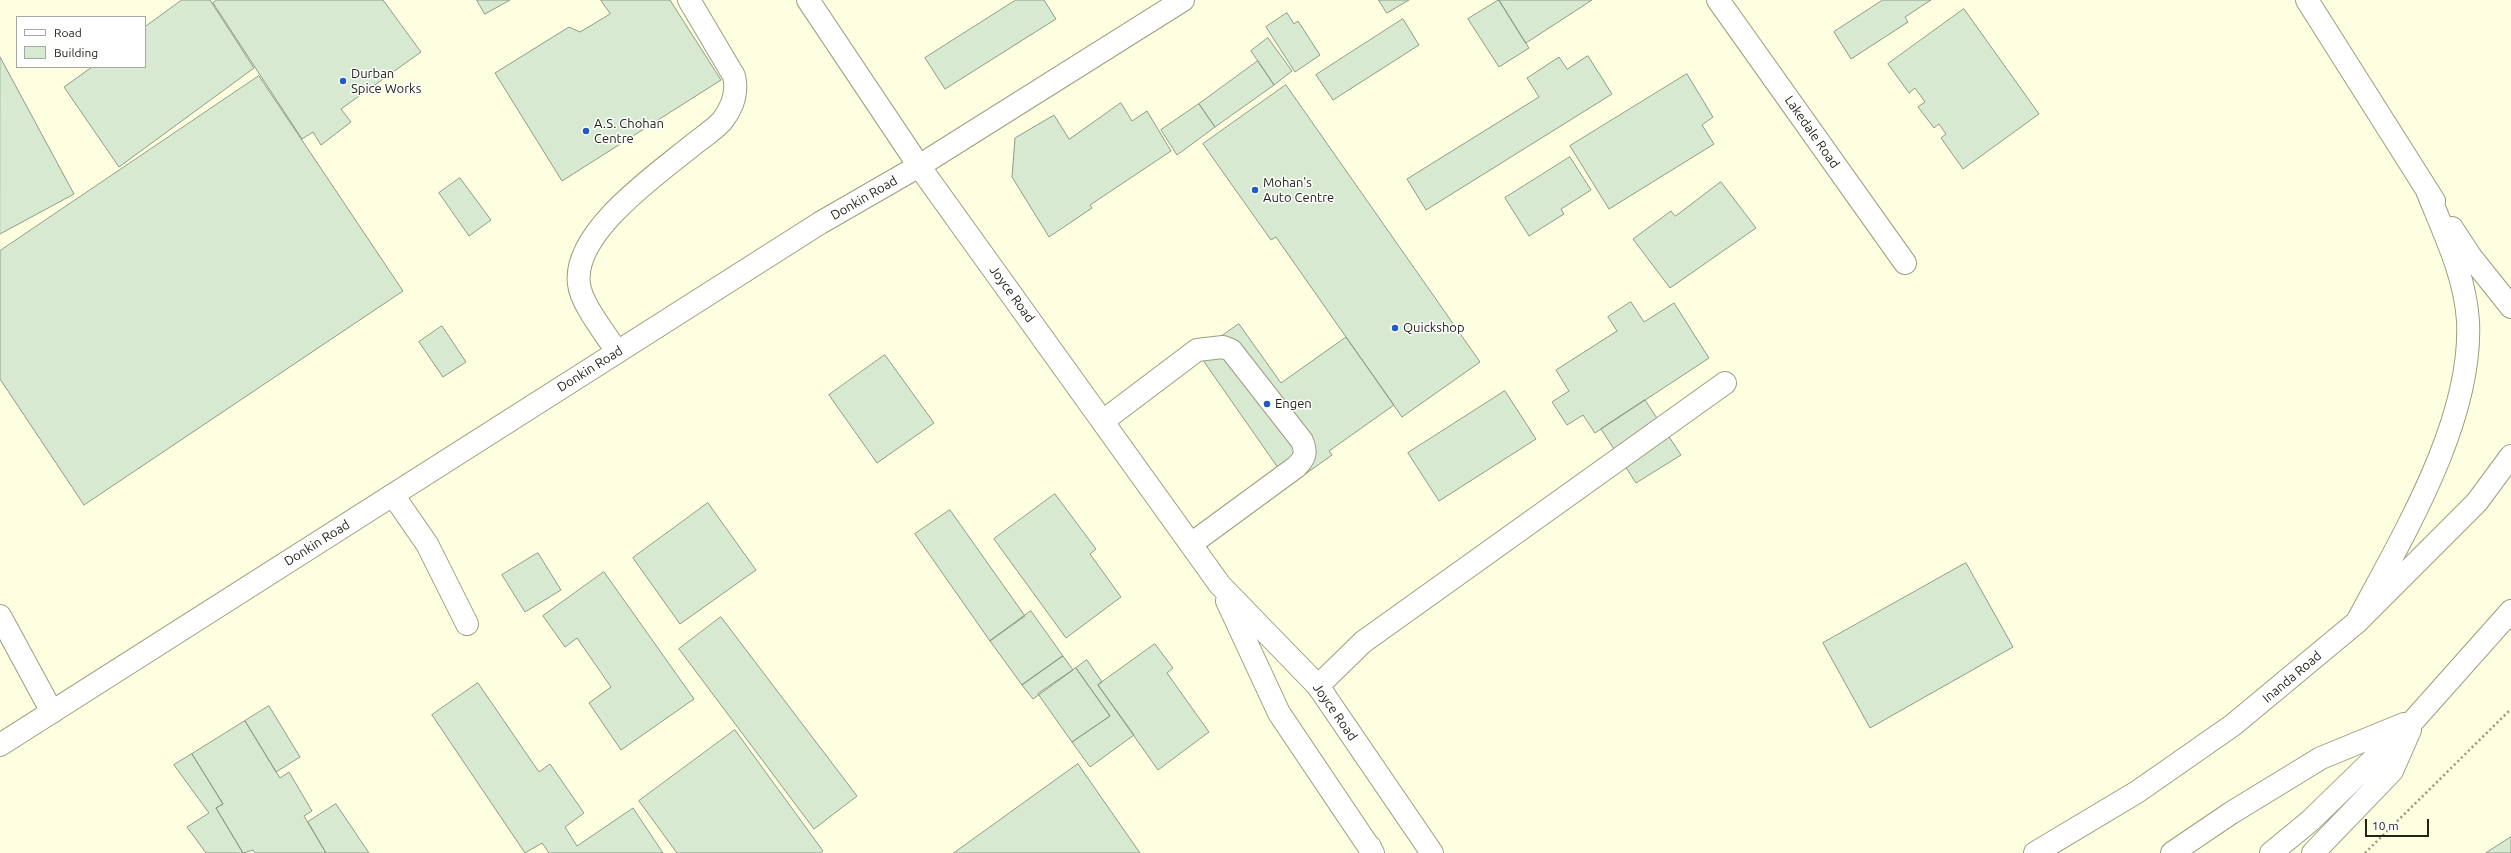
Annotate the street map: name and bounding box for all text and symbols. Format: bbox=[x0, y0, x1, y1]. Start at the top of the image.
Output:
legend bbox=[16, 16, 146, 68]
text: Road bbox=[54, 26, 82, 39]
text: Building bbox=[54, 46, 98, 59]
place label: Durban Spice Works bbox=[351, 66, 421, 97]
marker: Durban Spice Works bbox=[338, 76, 348, 86]
street label: Lakedale Road bbox=[1781, 93, 1843, 171]
place label: A.S. Chohan Centre bbox=[594, 116, 664, 147]
marker: A.S. Chohan Centre bbox=[581, 126, 591, 136]
street label: Donkin Road bbox=[828, 173, 900, 223]
place label: Mohan's Auto Centre bbox=[1263, 175, 1334, 206]
marker: Mohan's Auto Centre bbox=[1250, 185, 1260, 195]
street label: Joyce Road bbox=[986, 263, 1038, 325]
place label: Quickshop bbox=[1403, 320, 1465, 336]
marker: Quickshop bbox=[1390, 323, 1400, 333]
street label: Donkin Road bbox=[554, 343, 626, 395]
place label: Engen bbox=[1275, 396, 1312, 412]
marker: Engen bbox=[1262, 399, 1272, 409]
street label: Donkin Road bbox=[281, 517, 353, 569]
street label: Inanda Road bbox=[2259, 648, 2325, 706]
street label: Joyce Road bbox=[1310, 680, 1360, 744]
scale bar bbox=[2367, 811, 2431, 837]
text: 10 m bbox=[2372, 819, 2399, 832]

